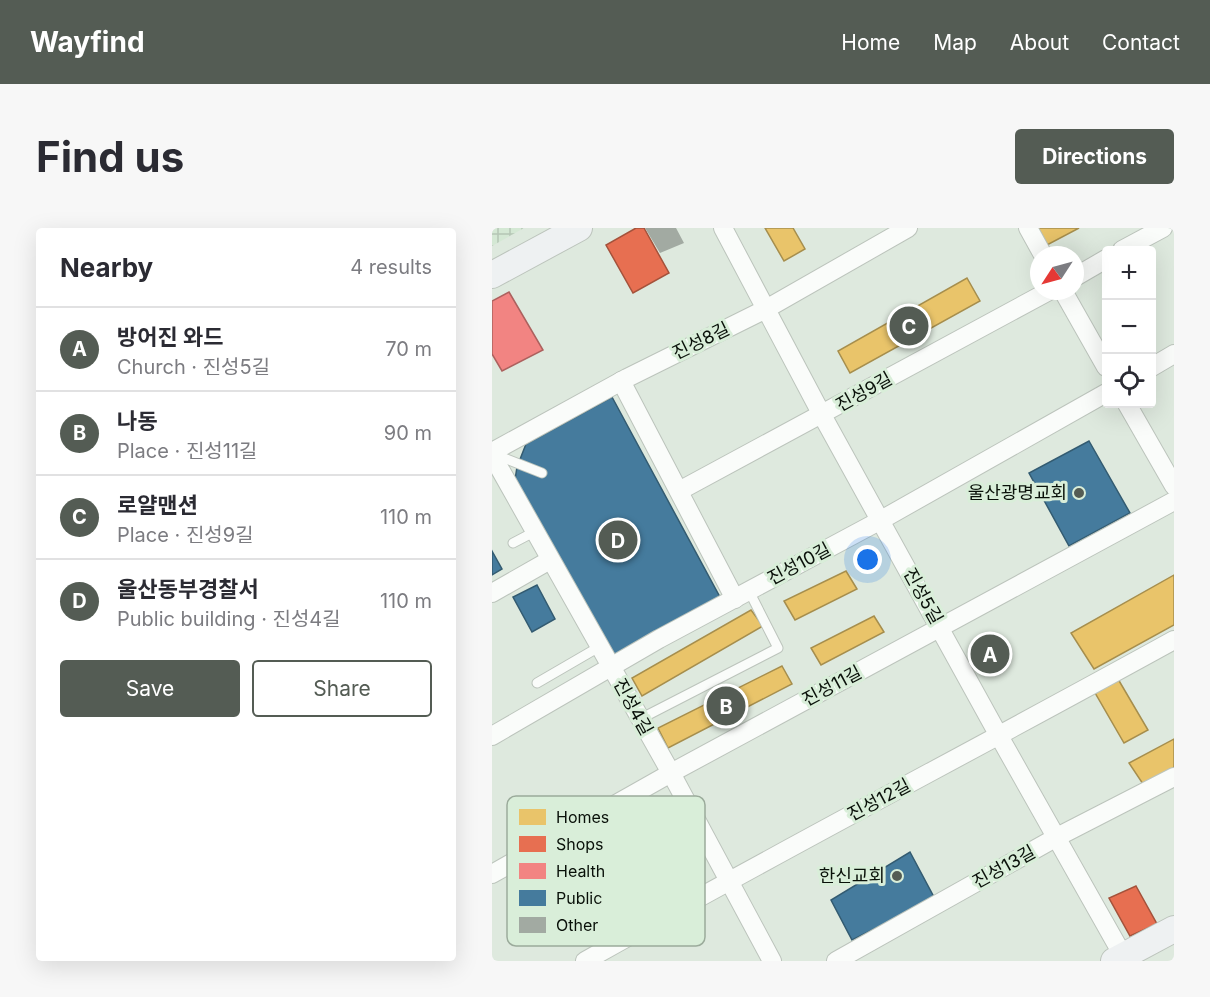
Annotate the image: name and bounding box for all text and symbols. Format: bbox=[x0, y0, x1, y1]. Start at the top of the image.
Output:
text: Wayfind bbox=[30, 25, 145, 59]
text: Home bbox=[841, 30, 900, 55]
text: Map bbox=[933, 30, 977, 55]
text: About bbox=[1010, 30, 1069, 55]
text: Contact bbox=[1102, 30, 1180, 55]
button: Directions bbox=[1015, 129, 1174, 184]
text: Find us bbox=[36, 131, 184, 182]
north arrow bbox=[1030, 246, 1084, 300]
map controls bbox=[1102, 246, 1156, 408]
button: + bbox=[1102, 246, 1156, 300]
text: Nearby bbox=[60, 252, 153, 283]
text: 4 results bbox=[350, 255, 432, 279]
button: − bbox=[1102, 300, 1156, 354]
pin: C bbox=[890, 304, 928, 348]
street label: 진성8길 bbox=[669, 318, 733, 363]
text: 방어진 와드 bbox=[117, 324, 223, 350]
text: A bbox=[72, 337, 87, 361]
text: 70 m bbox=[385, 337, 432, 361]
button: locate bbox=[1102, 354, 1156, 408]
text: Church · 진성5길 bbox=[117, 355, 270, 379]
street label: 진성9길 bbox=[832, 368, 895, 415]
text: 나동 bbox=[117, 408, 157, 434]
text: B bbox=[73, 421, 86, 445]
text: 90 m bbox=[384, 421, 432, 445]
text: Place · 진성11길 bbox=[117, 439, 257, 463]
place label: 울산광명교회 bbox=[968, 482, 1067, 503]
marker: 울산광명교회 bbox=[1072, 486, 1086, 500]
text: 로얄맨션 bbox=[117, 492, 198, 518]
text: C bbox=[72, 505, 87, 529]
text: 110 m bbox=[380, 505, 432, 529]
pin: D bbox=[598, 518, 638, 562]
text: Place · 진성9길 bbox=[117, 523, 254, 547]
street label: 진성10길 bbox=[764, 538, 834, 589]
your location bbox=[853, 545, 882, 574]
street label: 진성5길 bbox=[900, 564, 947, 627]
text: 울산동부경찰서 bbox=[117, 576, 259, 602]
text: D bbox=[72, 589, 87, 613]
text: 110 m bbox=[380, 589, 432, 613]
text: Public building · 진성4길 bbox=[117, 607, 341, 631]
pin: A bbox=[970, 632, 1010, 676]
button: Save bbox=[60, 660, 240, 717]
button: Share bbox=[252, 660, 432, 717]
street label: 진성11길 bbox=[798, 661, 865, 710]
street label: 진성4길 bbox=[609, 675, 657, 739]
pin: B bbox=[706, 684, 746, 728]
street label: 진성12길 bbox=[844, 774, 914, 825]
legend bbox=[507, 796, 705, 946]
text: Homes bbox=[556, 807, 609, 827]
text: Shops bbox=[556, 834, 604, 854]
street label: 진성13길 bbox=[969, 841, 1039, 892]
text: Health bbox=[556, 861, 605, 881]
place label: 한신교회 bbox=[819, 865, 885, 886]
marker: 한신교회 bbox=[890, 869, 904, 883]
text: Public bbox=[556, 888, 602, 908]
text: Other bbox=[556, 915, 598, 935]

